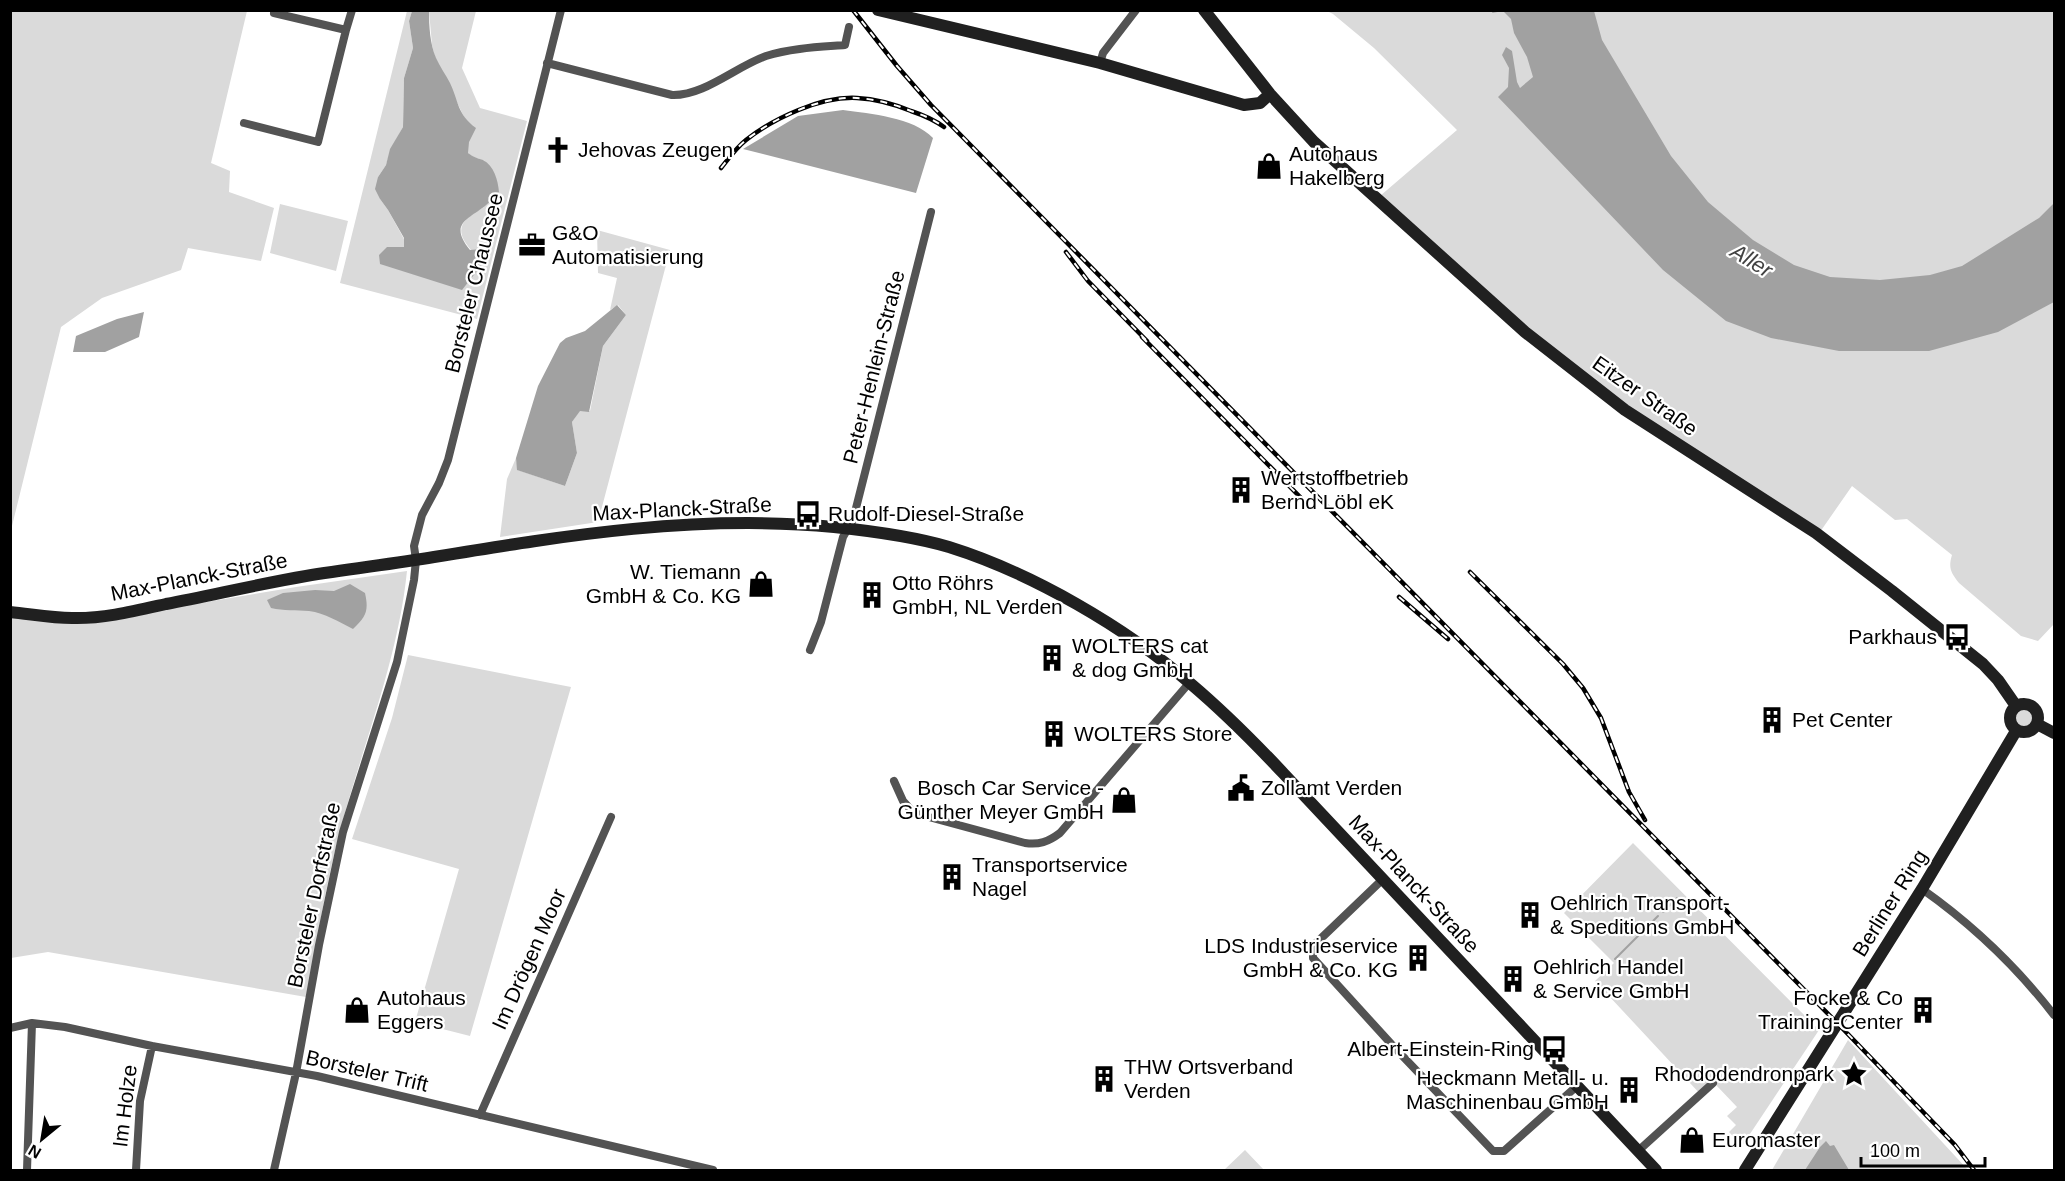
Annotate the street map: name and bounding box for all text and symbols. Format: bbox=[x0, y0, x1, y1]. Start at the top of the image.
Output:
church icon: Jehovas Zeugen bbox=[543, 135, 573, 165]
place label: Jehovas Zeugen bbox=[578, 138, 733, 161]
place label: Autohaus Hakelberg bbox=[1289, 142, 1385, 189]
shop icon: Autohaus Hakelberg bbox=[1254, 151, 1284, 181]
street label: Borsteler Chaussee bbox=[440, 191, 507, 375]
place label: G&O Automatisierung bbox=[552, 221, 704, 268]
office icon: G&O Automatisierung bbox=[517, 230, 547, 260]
water label: Aller bbox=[1725, 237, 1778, 284]
street label: Peter-Henlein-Straße bbox=[838, 268, 909, 466]
street label: Eitzer Straße bbox=[1588, 351, 1702, 440]
place label: Wertstoffbetrieb Bernd Löbl eK bbox=[1261, 466, 1408, 513]
building icon: Wertstoffbetrieb Bernd Löbl eK bbox=[1226, 475, 1256, 505]
street label: Max-Planck-Straße bbox=[592, 492, 772, 525]
bus stop icon: Rudolf-Diesel-Straße bbox=[793, 499, 823, 529]
place label: Rudolf-Diesel-Straße bbox=[828, 502, 1024, 525]
street label: Max-Planck-Straße bbox=[109, 548, 289, 605]
place label: W. Tiemann GmbH & Co. KG bbox=[586, 560, 741, 607]
shop icon: W. Tiemann GmbH & Co. KG bbox=[746, 569, 776, 599]
place label: Otto Röhrs GmbH, NL Verden bbox=[892, 571, 1063, 618]
building icon: Otto Röhrs GmbH, NL Verden bbox=[857, 580, 887, 610]
bus stop icon: Parkhaus bbox=[1942, 622, 1972, 652]
place label: Parkhaus bbox=[1848, 625, 1937, 648]
place label: WOLTERS cat & dog GmbH bbox=[1072, 634, 1208, 681]
building icon: WOLTERS cat & dog GmbH bbox=[1037, 643, 1067, 673]
building icon: Pet Center bbox=[1757, 705, 1787, 735]
place label: Pet Center bbox=[1792, 708, 1892, 731]
building icon: WOLTERS Store bbox=[1039, 719, 1069, 749]
place label: WOLTERS Store bbox=[1074, 722, 1232, 745]
public building icon: Zollamt Verden bbox=[1226, 773, 1256, 803]
place label: Bosch Car Service - Günther Meyer GmbH bbox=[897, 776, 1104, 823]
place label: Zollamt Verden bbox=[1261, 776, 1402, 799]
shop icon: Bosch Car Service - Günther Meyer GmbH bbox=[1109, 785, 1139, 815]
street label: Borsteler Dorfstraße bbox=[283, 800, 344, 990]
street label: Max-Planck-Straße bbox=[1345, 810, 1484, 957]
street label: Berliner Ring bbox=[1848, 845, 1931, 960]
place label: Transportservice Nagel bbox=[972, 853, 1128, 900]
building icon: Transportservice Nagel bbox=[937, 862, 967, 892]
street label: Im Drögen Moor bbox=[487, 885, 570, 1033]
place label: Oehlrich Transport- & Speditions GmbH bbox=[1550, 891, 1734, 938]
building icon: Oehlrich Transport- & Speditions GmbH bbox=[1515, 900, 1545, 930]
place label: LDS Industrieservice GmbH & Co. KG bbox=[1204, 934, 1398, 981]
building icon: LDS Industrieservice GmbH & Co. KG bbox=[1403, 943, 1433, 973]
place label: Oehlrich Handel & Service GmbH bbox=[1533, 955, 1689, 1002]
building icon: Oehlrich Handel & Service GmbH bbox=[1498, 964, 1528, 994]
place label: Autohaus Eggers bbox=[377, 986, 466, 1033]
place label: Focke & Co Training-Center bbox=[1758, 986, 1903, 1033]
shop icon: Autohaus Eggers bbox=[342, 995, 372, 1025]
building icon: Focke & Co Training-Center bbox=[1908, 995, 1938, 1025]
bus stop icon: Albert-Einstein-Ring bbox=[1539, 1034, 1569, 1064]
place label: Albert-Einstein-Ring bbox=[1347, 1037, 1534, 1060]
street label: Borsteler Trift bbox=[304, 1045, 431, 1096]
place label: THW Ortsverband Verden bbox=[1124, 1055, 1293, 1102]
place icon: Rhododendronpark bbox=[1839, 1059, 1869, 1089]
place label: Rhododendronpark bbox=[1654, 1062, 1834, 1085]
street label: Im Holze bbox=[108, 1063, 141, 1148]
building icon: THW Ortsverband Verden bbox=[1089, 1064, 1119, 1094]
place label: Heckmann Metall- u. Maschinenbau GmbH bbox=[1406, 1066, 1609, 1113]
building icon: Heckmann Metall- u. Maschinenbau GmbH bbox=[1614, 1075, 1644, 1105]
north arrow bbox=[12, 1109, 72, 1169]
shop icon: Euromaster bbox=[1677, 1125, 1707, 1155]
place label: Euromaster bbox=[1712, 1128, 1821, 1151]
scale bar bbox=[1861, 1130, 1986, 1168]
text: N bbox=[25, 1141, 44, 1162]
text: 100 m bbox=[1870, 1141, 1920, 1161]

